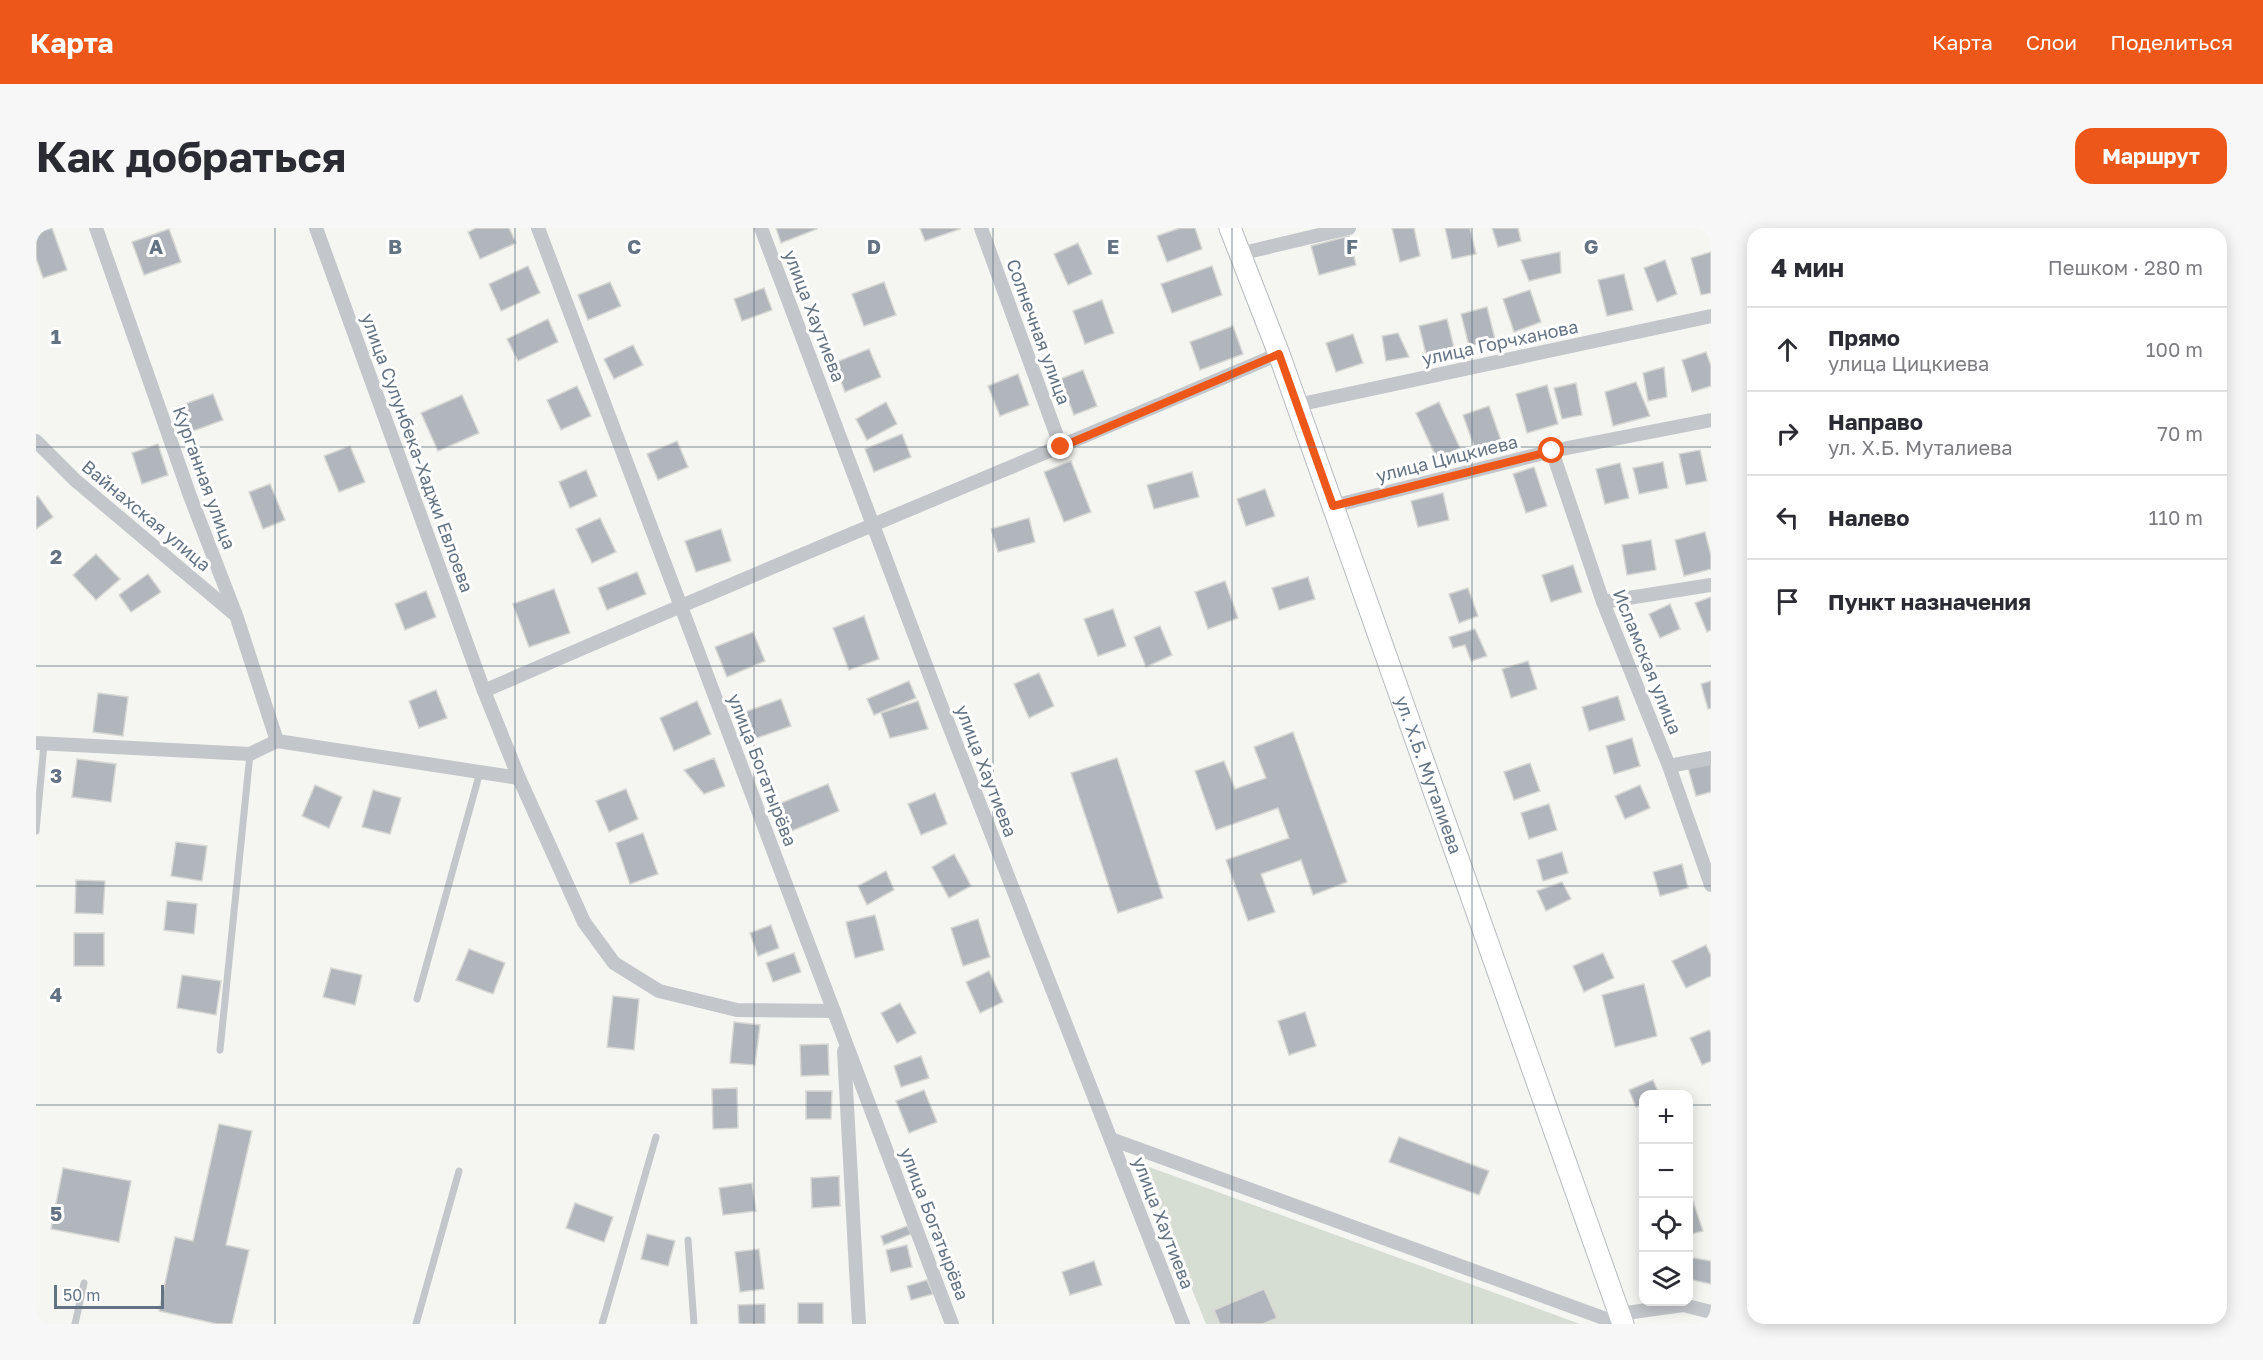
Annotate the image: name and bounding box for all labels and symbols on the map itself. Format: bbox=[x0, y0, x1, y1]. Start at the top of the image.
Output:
text: A bbox=[149, 234, 163, 258]
text: B bbox=[388, 234, 402, 258]
text: C bbox=[627, 234, 641, 258]
text: D bbox=[867, 234, 881, 258]
text: E bbox=[1107, 234, 1119, 258]
text: F bbox=[1346, 234, 1358, 258]
text: G bbox=[1584, 234, 1598, 258]
street label: улица Хаутиева bbox=[780, 246, 850, 385]
street label: Солнечная улица bbox=[1002, 256, 1076, 408]
street label: улица Сулунбека-Хаджи Евлоева bbox=[357, 310, 479, 595]
street label: улица Горчханова bbox=[1420, 315, 1580, 369]
text: 1 bbox=[51, 324, 61, 348]
street label: Курганная улица bbox=[169, 403, 241, 552]
street label: улица Цицкиева bbox=[1374, 430, 1520, 486]
route end bbox=[1047, 433, 1073, 459]
route start bbox=[1538, 437, 1564, 463]
street label: Вайнахская улица bbox=[78, 455, 216, 576]
text: 2 bbox=[50, 544, 62, 568]
street label: Исламская улица bbox=[1609, 586, 1687, 738]
street label: улица Богатырёва bbox=[724, 690, 802, 849]
street label: ул. Х.Б. Муталиева bbox=[1391, 693, 1467, 857]
street label: улица Хаутиева bbox=[952, 701, 1022, 840]
text: 3 bbox=[50, 763, 62, 787]
text: 4 bbox=[50, 982, 62, 1006]
street label: улица Богатырёва bbox=[896, 1144, 974, 1303]
street label: улица Хаутиева bbox=[1129, 1153, 1199, 1292]
text: 5 bbox=[50, 1201, 62, 1225]
scale bar bbox=[54, 1282, 164, 1310]

